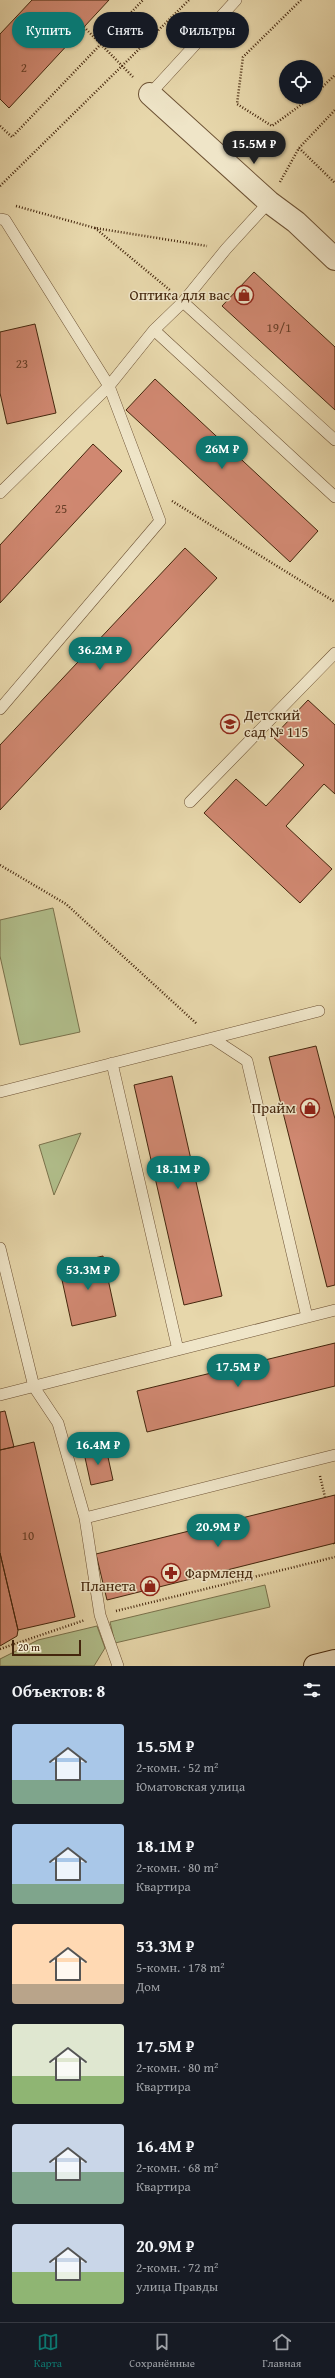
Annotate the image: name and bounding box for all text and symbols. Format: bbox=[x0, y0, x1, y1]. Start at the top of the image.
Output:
chip: Купить bbox=[12, 12, 85, 48]
chip: Снять bbox=[93, 12, 158, 48]
chip: Фильтры bbox=[166, 12, 249, 48]
house number: 2 bbox=[21, 58, 27, 77]
map controls bbox=[279, 60, 323, 104]
button: locate bbox=[279, 60, 323, 104]
pin: 15.5M ₽ bbox=[217, 131, 291, 165]
text: 15.5M ₽ bbox=[232, 134, 276, 153]
place label: Оптика для вас bbox=[130, 284, 230, 305]
shop icon: Оптика для вас bbox=[233, 284, 255, 306]
house number: 19/1 bbox=[267, 318, 291, 337]
house number: 23 bbox=[16, 354, 28, 373]
pin: 26M ₽ bbox=[194, 436, 250, 470]
text: 26M ₽ bbox=[205, 439, 239, 458]
house number: 25 bbox=[55, 499, 67, 518]
pin: 36.2M ₽ bbox=[63, 637, 137, 671]
text: 36.2M ₽ bbox=[78, 640, 122, 659]
place label: Детский сад № 115 bbox=[243, 704, 308, 742]
school or university icon: Детский сад № 115 bbox=[219, 713, 241, 735]
place label: Прайм bbox=[251, 1097, 296, 1118]
shop icon: Прайм bbox=[299, 1097, 321, 1119]
pin: 18.1M ₽ bbox=[141, 1156, 215, 1190]
text: 18.1M ₽ bbox=[156, 1159, 200, 1178]
pin: 53.3M ₽ bbox=[51, 1257, 125, 1291]
text: 53.3M ₽ bbox=[66, 1260, 110, 1279]
pin: 17.5M ₽ bbox=[201, 1354, 275, 1388]
text: 17.5M ₽ bbox=[216, 1357, 260, 1376]
pin: 16.4M ₽ bbox=[61, 1432, 135, 1466]
text: 16.4M ₽ bbox=[76, 1435, 120, 1454]
pin: 20.9M ₽ bbox=[181, 1514, 255, 1548]
text: 20.9M ₽ bbox=[196, 1517, 240, 1536]
house number: 10 bbox=[22, 1526, 34, 1545]
pharmacy icon: Фармленд bbox=[160, 1562, 182, 1584]
place label: Фармленд bbox=[185, 1562, 253, 1583]
place label: Планета bbox=[81, 1575, 137, 1596]
shop icon: Планета bbox=[139, 1575, 161, 1597]
scale bar bbox=[12, 1638, 81, 1657]
text: 20 m bbox=[18, 1639, 40, 1655]
text: Объектов: 8 bbox=[12, 1678, 105, 1703]
icon: filters bbox=[301, 1679, 323, 1701]
text: 15.5M ₽ bbox=[136, 1733, 194, 1758]
icon: home bbox=[44, 1740, 92, 1788]
text: 2-комн. · 52 m² bbox=[136, 1758, 218, 1777]
text: Юматовская улица bbox=[136, 1777, 245, 1796]
text: 18.1M ₽ bbox=[136, 1833, 194, 1858]
icon: home bbox=[44, 1840, 92, 1888]
text: 2-комн. · 80 m² bbox=[136, 1858, 218, 1877]
text: Квартира bbox=[136, 1877, 191, 1896]
text: 53.3M ₽ bbox=[136, 1933, 194, 1958]
icon: home bbox=[44, 1940, 92, 1988]
text: 5-комн. · 178 m² bbox=[136, 1958, 225, 1977]
text: Дом bbox=[136, 1977, 160, 1996]
text: 17.5M ₽ bbox=[136, 2033, 194, 2058]
icon: home bbox=[44, 2040, 92, 2088]
text: 2-комн. · 80 m² bbox=[136, 2058, 218, 2077]
text: Квартира bbox=[136, 2077, 191, 2096]
text: 16.4M ₽ bbox=[136, 2133, 194, 2158]
icon: home bbox=[44, 2140, 92, 2188]
text: 2-комн. · 68 m² bbox=[136, 2158, 218, 2177]
text: Квартира bbox=[136, 2177, 191, 2196]
text: 20.9M ₽ bbox=[136, 2233, 194, 2258]
icon: home bbox=[44, 2240, 92, 2288]
text: 2-комн. · 72 m² bbox=[136, 2258, 218, 2277]
text: улица Правды bbox=[136, 2277, 218, 2296]
tab: Карта bbox=[34, 2331, 62, 2371]
tab: Сохранённые bbox=[129, 2331, 195, 2371]
tab: Главная bbox=[262, 2331, 301, 2371]

